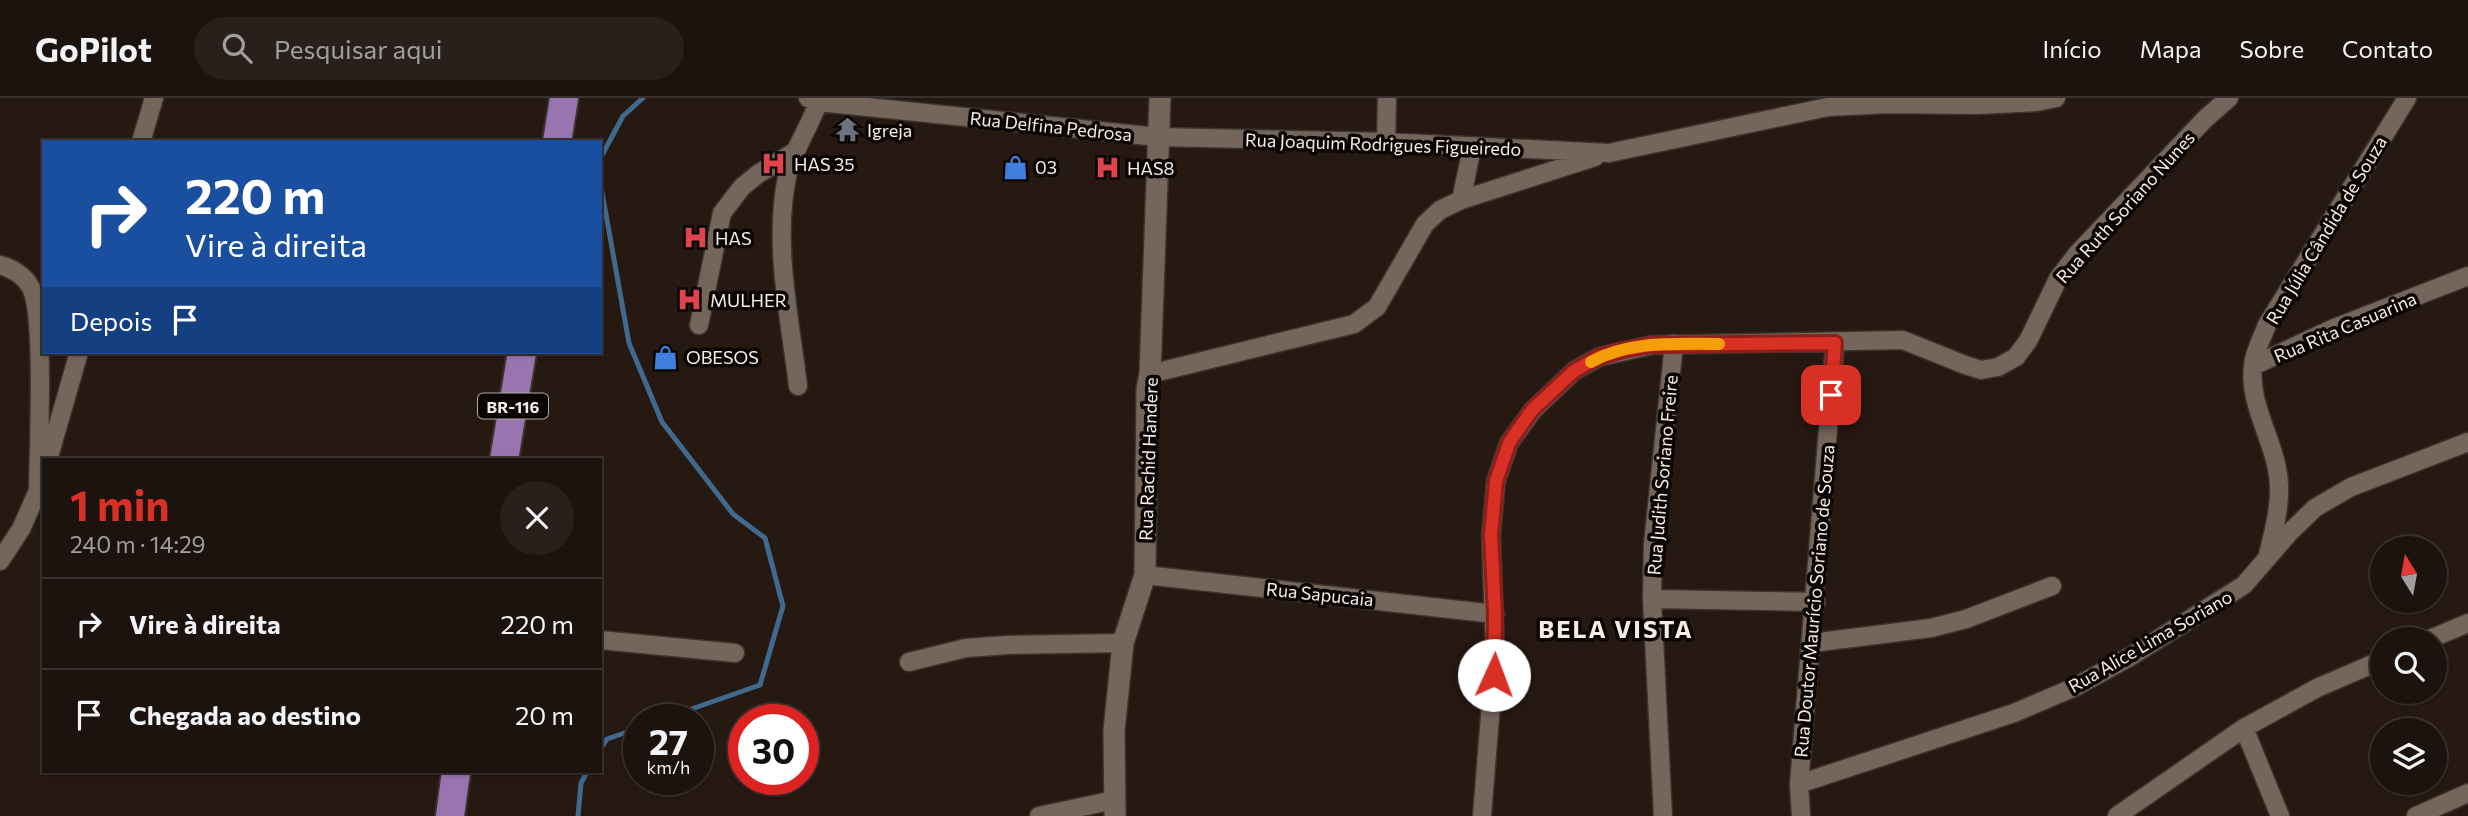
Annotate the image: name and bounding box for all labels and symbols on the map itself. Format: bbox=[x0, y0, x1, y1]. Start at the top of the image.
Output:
street label: Rua Delfina Pedrosa bbox=[969, 107, 1133, 145]
temple icon: Igreja bbox=[833, 116, 861, 144]
place label: Igreja bbox=[867, 119, 912, 141]
street label: Rua Ruth Soriano Nunes bbox=[2051, 127, 2199, 287]
street label: Rua Joaquim Rodrigues Figueiredo bbox=[1244, 128, 1522, 160]
street label: Rua Júlia Cândida de Souza bbox=[2261, 132, 2391, 328]
hospital icon: HAS 35 bbox=[760, 150, 788, 178]
place label: HAS 35 bbox=[794, 153, 855, 175]
shop icon: 03 bbox=[1001, 153, 1029, 181]
hospital icon: HAS8 bbox=[1093, 154, 1121, 182]
place label: 03 bbox=[1035, 156, 1057, 178]
place label: HAS8 bbox=[1127, 157, 1174, 179]
hospital icon: HAS bbox=[681, 224, 709, 252]
place label: HAS bbox=[715, 227, 751, 249]
hospital icon: MULHER bbox=[676, 286, 704, 314]
street label: Rua Rita Casuarina bbox=[2270, 287, 2420, 367]
place label: MULHER bbox=[710, 289, 787, 311]
shop icon: OBESOS bbox=[652, 343, 680, 371]
place label: OBESOS bbox=[686, 346, 759, 368]
pin bbox=[1801, 365, 1861, 425]
street label: Rua Judith Soriano Freire bbox=[1642, 374, 1682, 576]
street label: Rua Rachid Handere bbox=[1134, 377, 1162, 541]
road number: BR-116 bbox=[478, 394, 548, 418]
street label: Rua Doutor Maurício Soriano de Souza bbox=[1789, 444, 1839, 758]
north arrow bbox=[2370, 536, 2446, 612]
street label: Rua Sapucaia bbox=[1265, 577, 1375, 611]
street label: Rua Alice Lima Soriano bbox=[2064, 585, 2236, 697]
district label: BELA VISTA bbox=[1538, 614, 1694, 643]
position arrow bbox=[1457, 638, 1531, 712]
speed limit sign: 30 bbox=[728, 704, 819, 795]

